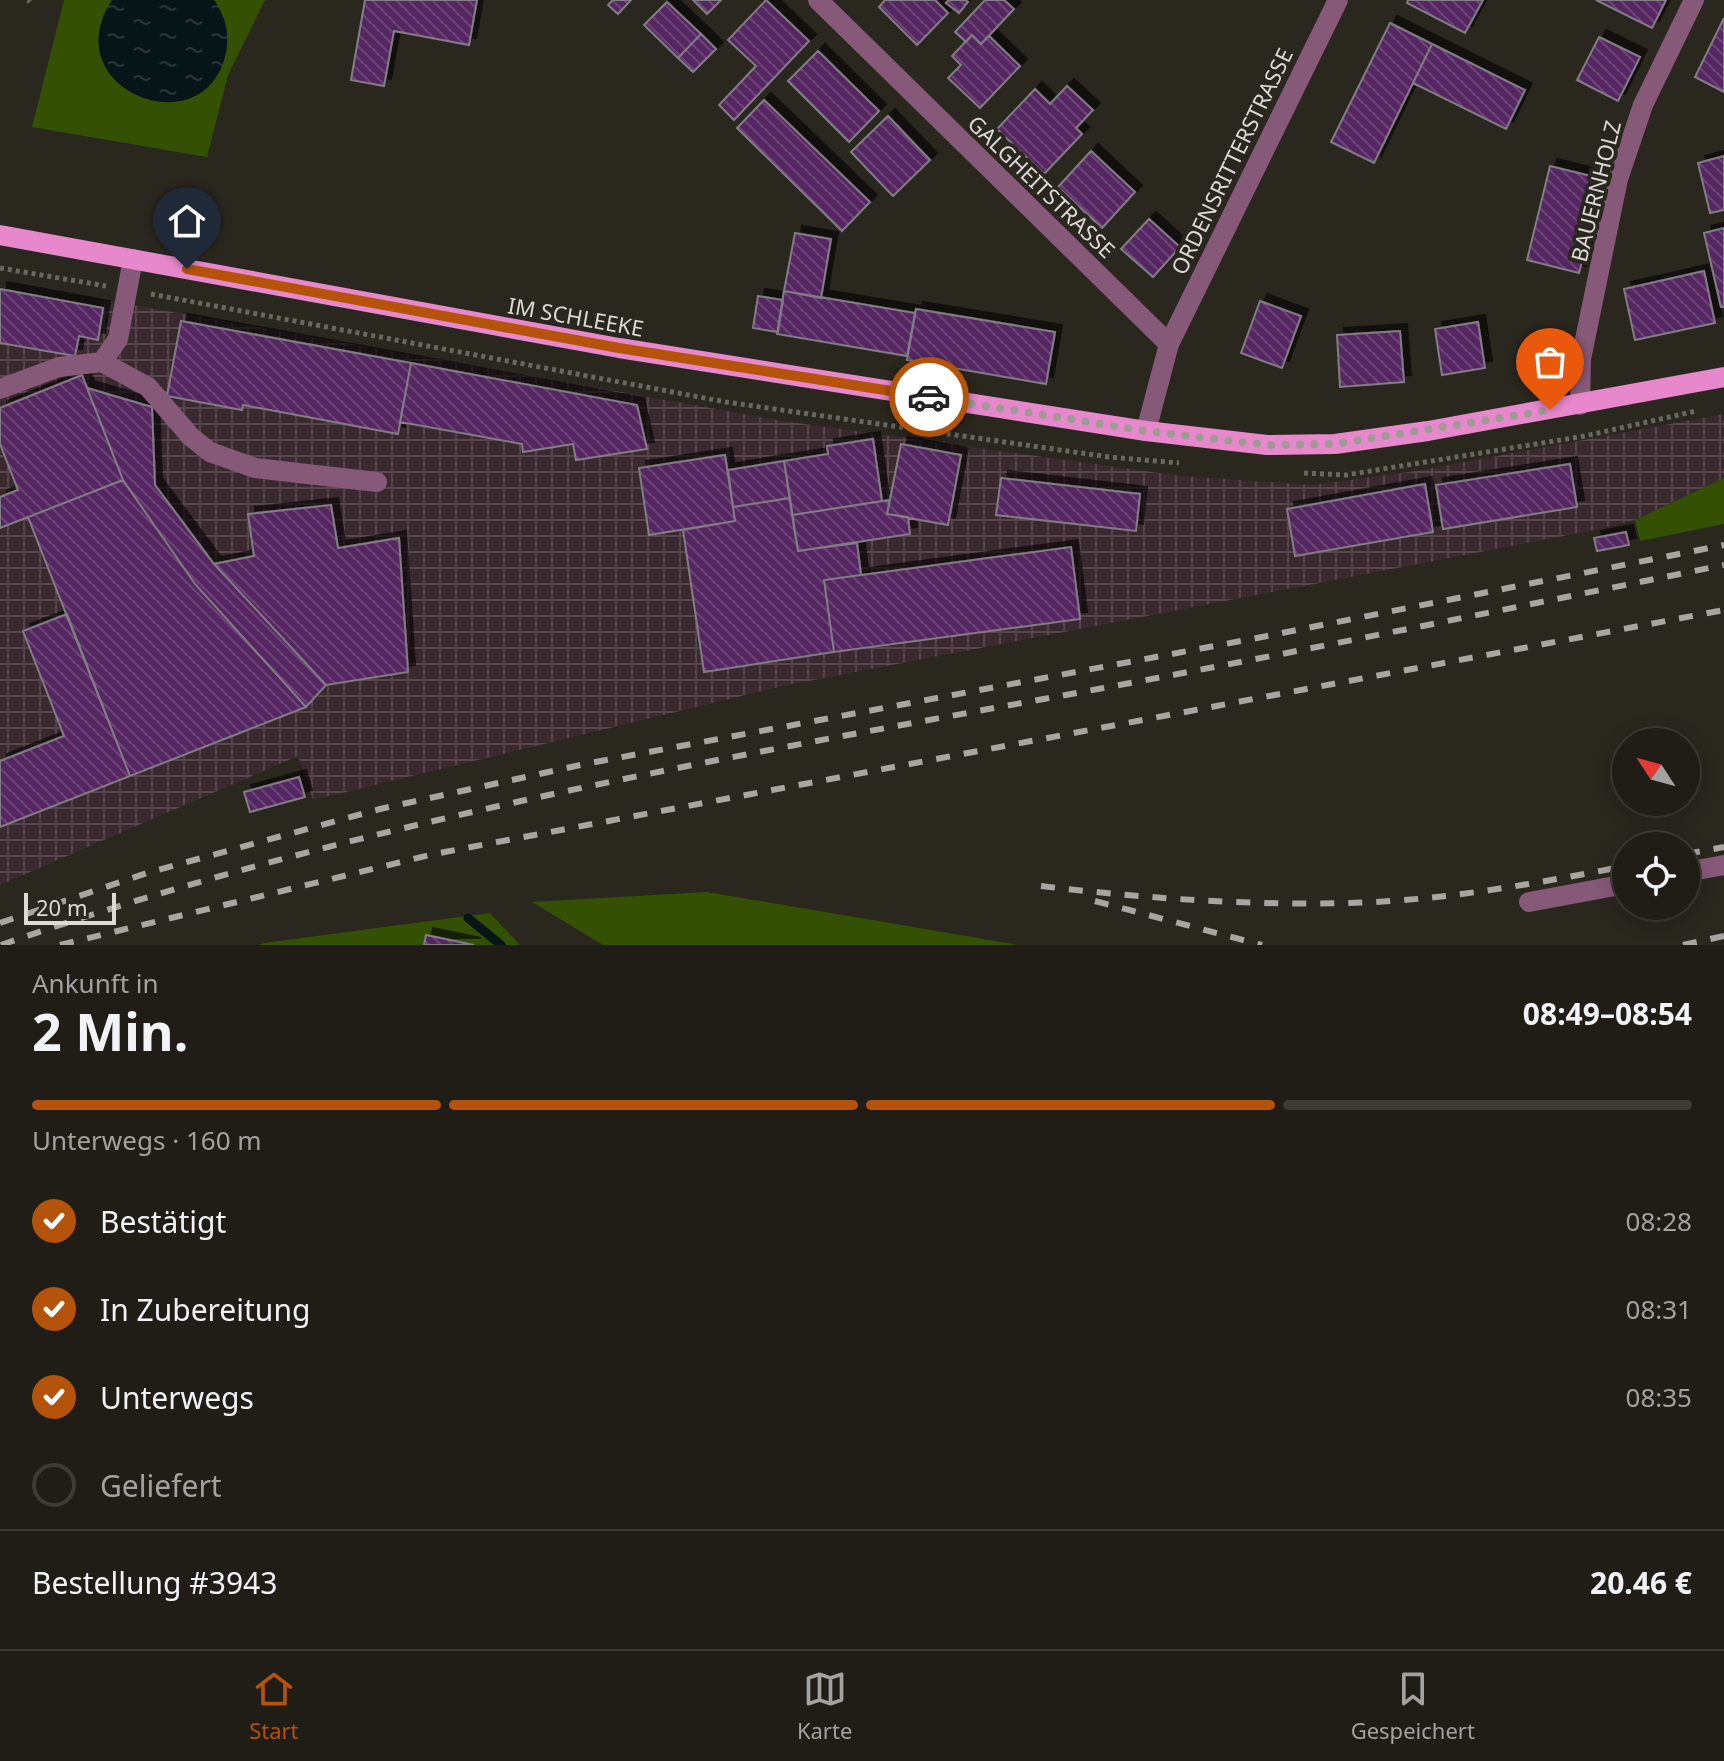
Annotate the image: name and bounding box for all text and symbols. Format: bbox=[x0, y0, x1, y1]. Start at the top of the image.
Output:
street label: ORDENSRITTERSTRASSE bbox=[1163, 43, 1299, 279]
street label: GALGHEITSTRASSE bbox=[962, 108, 1122, 264]
street label: BAUERNHOLZ bbox=[1563, 117, 1627, 265]
pin bbox=[153, 187, 221, 269]
icon: home bbox=[165, 199, 209, 243]
street label: IM SCHLEEKE bbox=[506, 289, 646, 343]
pin bbox=[1516, 328, 1584, 410]
icon: bag bbox=[1528, 340, 1572, 384]
courier bbox=[889, 357, 969, 437]
icon: car bbox=[907, 375, 951, 419]
north arrow bbox=[1612, 728, 1700, 816]
map controls bbox=[1612, 728, 1700, 920]
button: locate bbox=[1612, 832, 1700, 920]
scale bar bbox=[24, 889, 116, 925]
text: 20 m bbox=[36, 892, 87, 922]
text: Ankunft in bbox=[32, 965, 159, 1001]
text: 08:49–08:54 bbox=[1523, 993, 1692, 1034]
text: 2 Min. bbox=[32, 995, 188, 1066]
text: Unterwegs · 160 m bbox=[32, 1122, 262, 1158]
icon: check bbox=[32, 1199, 76, 1243]
text: Bestätigt bbox=[100, 1201, 226, 1242]
text: 08:28 bbox=[1626, 1203, 1692, 1239]
icon: check bbox=[32, 1287, 76, 1331]
text: In Zubereitung bbox=[100, 1289, 310, 1330]
text: 08:31 bbox=[1626, 1291, 1692, 1327]
icon: check bbox=[32, 1375, 76, 1419]
text: Unterwegs bbox=[100, 1377, 254, 1418]
text: 08:35 bbox=[1626, 1379, 1692, 1415]
text: Geliefert bbox=[100, 1465, 222, 1506]
text: Bestellung #3943 bbox=[32, 1562, 277, 1603]
text: 20.46 € bbox=[1590, 1562, 1692, 1603]
tab: Start bbox=[249, 1667, 299, 1745]
tab: Karte bbox=[797, 1667, 852, 1745]
tab: Gespeichert bbox=[1351, 1667, 1475, 1745]

